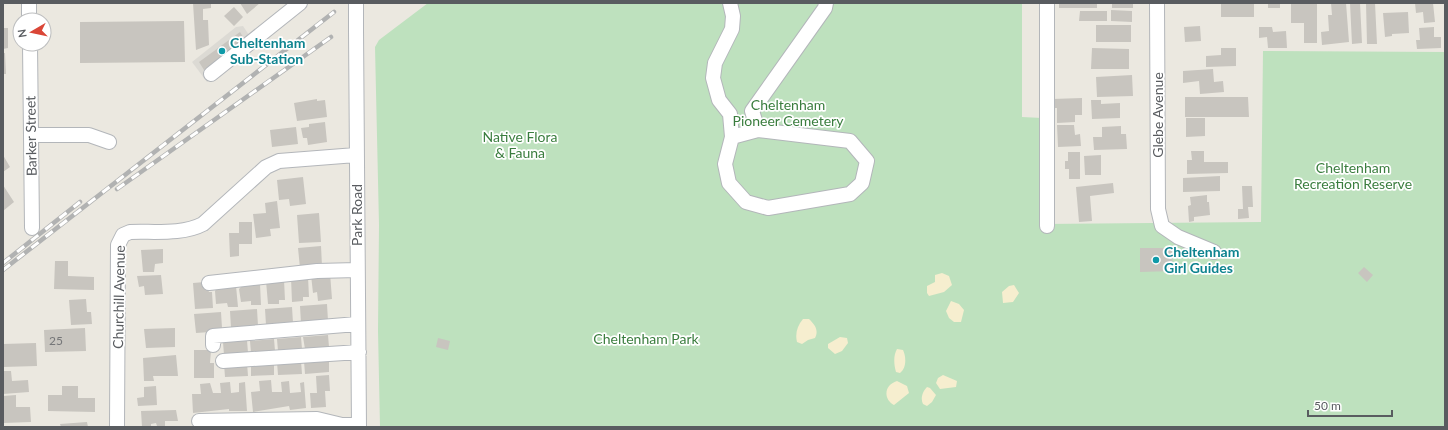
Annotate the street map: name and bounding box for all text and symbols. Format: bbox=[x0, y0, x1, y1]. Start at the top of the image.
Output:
north arrow bbox=[12, 12, 52, 52]
text: N bbox=[15, 28, 29, 39]
place label: Cheltenham Sub-Station bbox=[230, 34, 305, 67]
marker: Cheltenham Sub-Station bbox=[217, 46, 227, 56]
street label: Glebe Avenue bbox=[1149, 72, 1166, 158]
street label: Barker Street bbox=[21, 96, 40, 176]
park label: Cheltenham Pioneer Cemetery bbox=[733, 96, 844, 129]
park label: Native Flora & Fauna bbox=[483, 128, 558, 161]
park label: Cheltenham Recreation Reserve bbox=[1294, 159, 1412, 192]
street label: Park Road bbox=[348, 184, 365, 246]
place label: Cheltenham Girl Guides bbox=[1164, 243, 1239, 276]
street label: Churchill Avenue bbox=[109, 245, 128, 349]
marker: Cheltenham Girl Guides bbox=[1151, 255, 1161, 265]
park label: Cheltenham Park bbox=[593, 330, 700, 347]
house number: 25 bbox=[49, 333, 63, 348]
scale bar bbox=[1308, 392, 1392, 418]
text: 50 m bbox=[1314, 398, 1341, 413]

